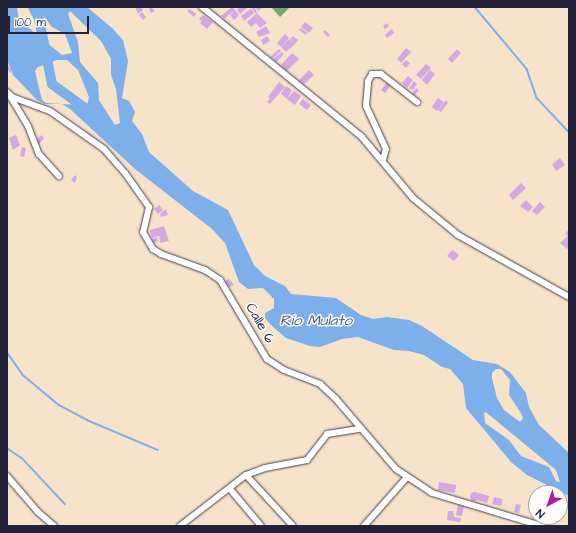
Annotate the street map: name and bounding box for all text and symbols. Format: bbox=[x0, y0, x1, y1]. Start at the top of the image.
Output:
scale bar bbox=[10, 8, 91, 34]
text: 100 m bbox=[15, 14, 46, 31]
street label: Calle 6 bbox=[242, 300, 278, 346]
water label: Río Mulato bbox=[280, 312, 352, 330]
north arrow bbox=[528, 485, 568, 525]
text: N bbox=[533, 506, 548, 522]

